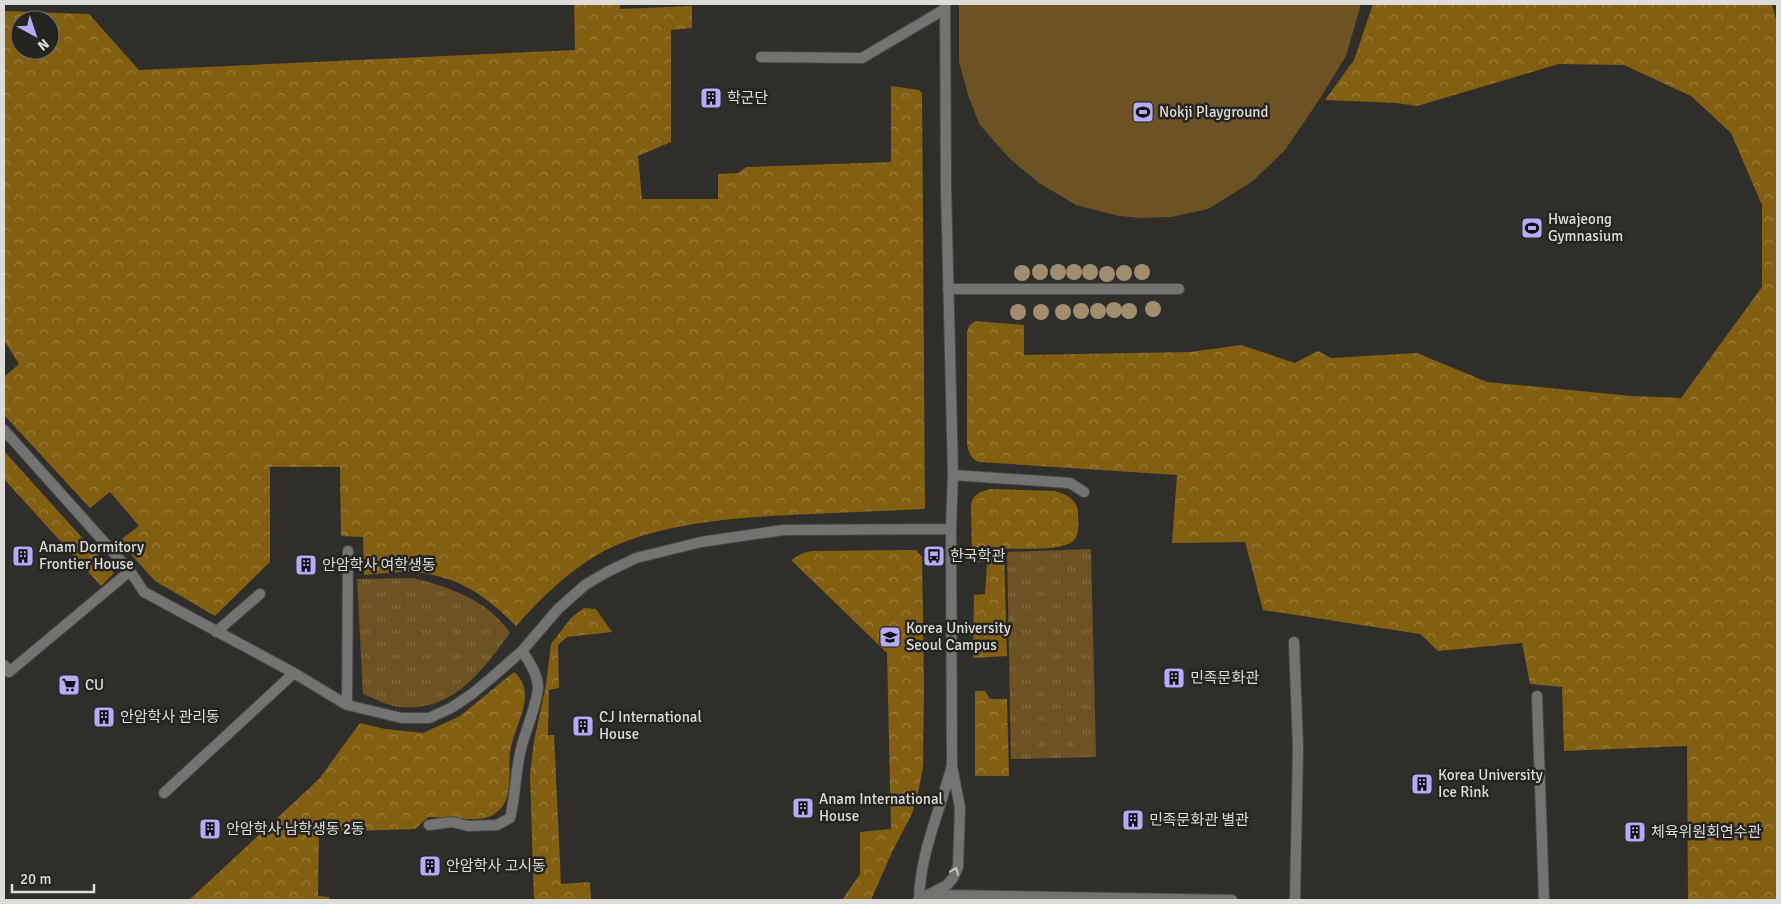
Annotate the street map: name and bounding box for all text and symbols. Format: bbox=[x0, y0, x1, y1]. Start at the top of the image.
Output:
north arrow bbox=[10, 10, 60, 60]
text: N bbox=[34, 35, 52, 54]
building icon: 학군단 bbox=[699, 86, 723, 110]
place label: 학군단 bbox=[727, 89, 769, 107]
sports icon: Nokji Playground bbox=[1131, 100, 1155, 124]
place label: Nokji Playground bbox=[1159, 103, 1269, 121]
place label: Hwajeong Gymnasium bbox=[1548, 210, 1623, 245]
sports icon: Hwajeong Gymnasium bbox=[1520, 216, 1544, 240]
place label: Anam Dormitory Frontier House bbox=[39, 538, 144, 573]
building icon: Anam Dormitory Frontier House bbox=[11, 544, 35, 568]
bus stop icon: 한국학관 bbox=[922, 544, 946, 568]
place label: 한국학관 bbox=[950, 547, 1005, 565]
building icon: 안암학사 여학생동 bbox=[294, 553, 318, 577]
place label: 안암학사 여학생동 bbox=[322, 556, 436, 574]
place label: Korea University Seoul Campus bbox=[906, 619, 1011, 654]
school or university icon: Korea University Seoul Campus bbox=[878, 625, 902, 649]
building icon: 민족문화관 bbox=[1162, 666, 1186, 690]
place label: 민족문화관 bbox=[1190, 669, 1259, 687]
supermarket icon: CU bbox=[57, 673, 81, 697]
place label: CU bbox=[85, 676, 104, 694]
building icon: 안암학사 관리동 bbox=[92, 705, 116, 729]
place label: 안암학사 관리동 bbox=[120, 708, 220, 726]
place label: CJ International House bbox=[599, 708, 702, 743]
building icon: CJ International House bbox=[571, 714, 595, 738]
place label: Korea University Ice Rink bbox=[1438, 766, 1543, 801]
building icon: Korea University Ice Rink bbox=[1410, 772, 1434, 796]
place label: Anam International House bbox=[819, 790, 943, 825]
building icon: Anam International House bbox=[791, 796, 815, 820]
building icon: 민족문화관 별관 bbox=[1121, 808, 1145, 832]
place label: 민족문화관 별관 bbox=[1149, 811, 1249, 829]
building icon: 안암학사 남학생동 2동 bbox=[198, 817, 222, 841]
place label: 안암학사 남학생동 2동 bbox=[226, 820, 365, 838]
building icon: 체육위원회연수관 bbox=[1623, 820, 1647, 844]
place label: 체육위원회연수관 bbox=[1651, 823, 1762, 841]
building icon: 안암학사 고시동 bbox=[418, 854, 442, 878]
place label: 안암학사 고시동 bbox=[446, 857, 546, 875]
scale bar bbox=[12, 862, 95, 894]
one-way arrow bbox=[949, 867, 959, 876]
text: 20 m bbox=[20, 870, 51, 888]

